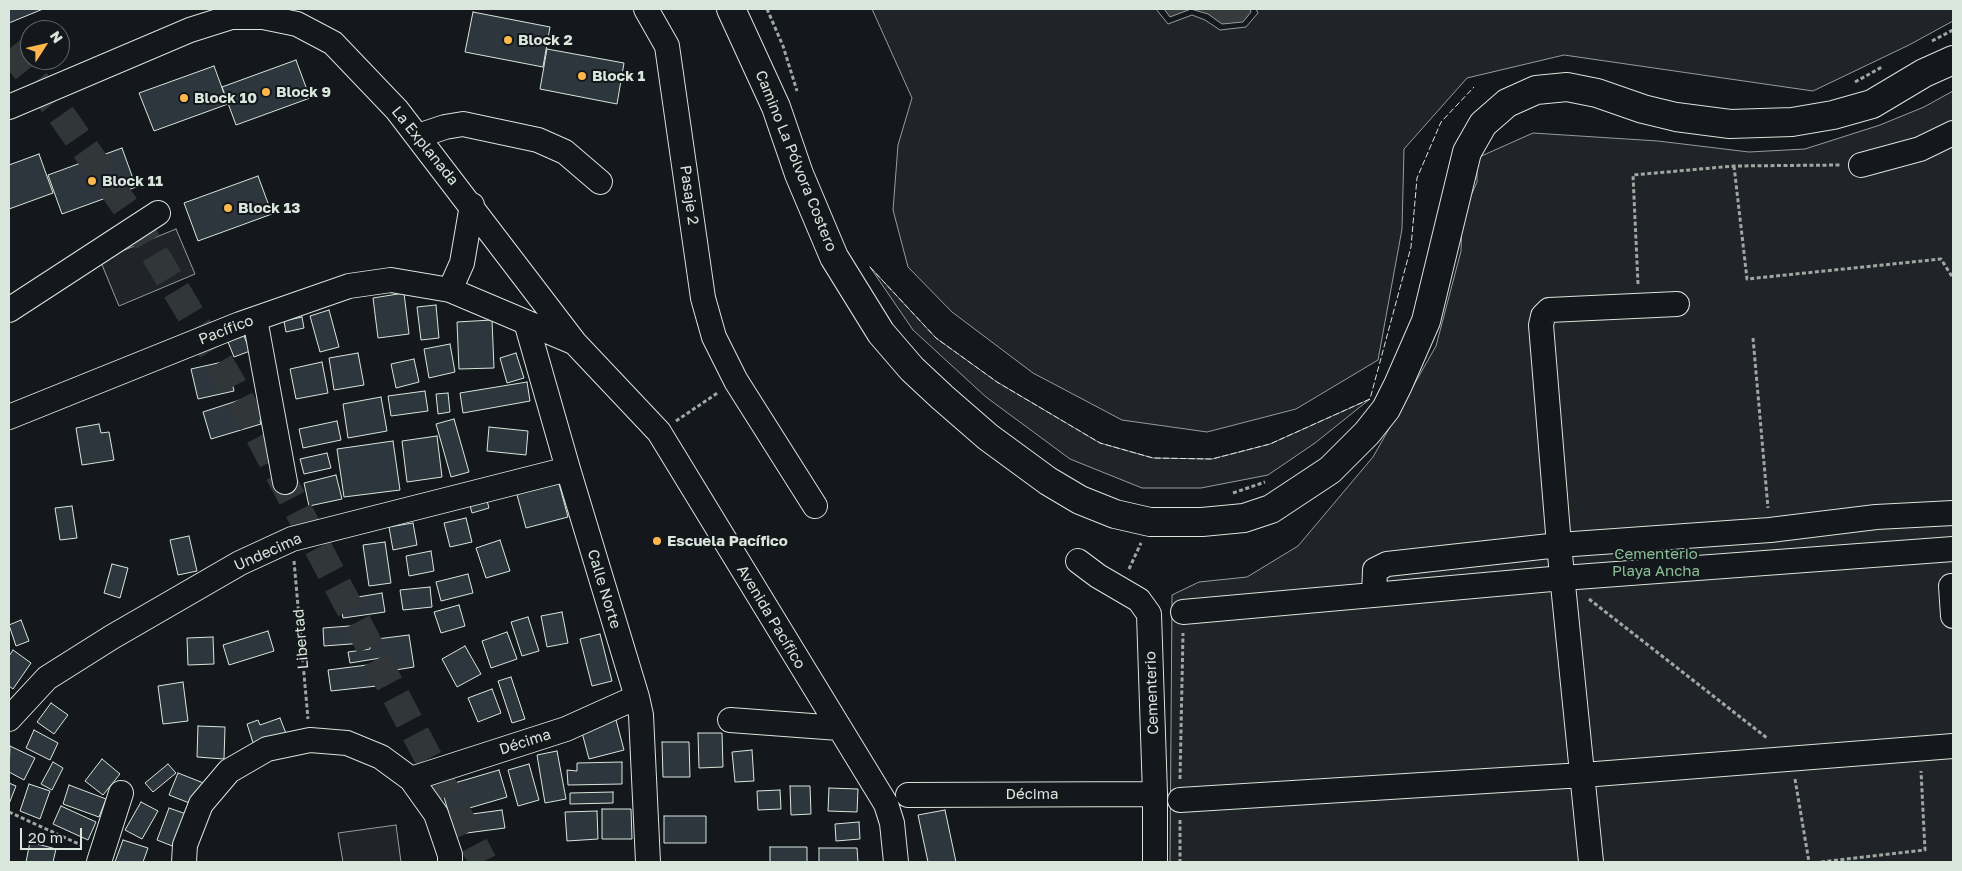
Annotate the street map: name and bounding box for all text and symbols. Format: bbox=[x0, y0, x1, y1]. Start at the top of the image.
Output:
north arrow bbox=[20, 20, 70, 70]
text: N bbox=[47, 27, 67, 46]
place label: Block 2 bbox=[518, 31, 573, 49]
marker: Block 2 bbox=[502, 34, 514, 46]
place label: Block 1 bbox=[592, 67, 645, 85]
street label: Camino La Pólvora Costero bbox=[751, 68, 841, 254]
marker: Block 1 bbox=[576, 70, 588, 82]
place label: Block 9 bbox=[276, 83, 331, 101]
marker: Block 9 bbox=[260, 86, 272, 98]
place label: Block 10 bbox=[194, 89, 257, 107]
marker: Block 10 bbox=[178, 92, 190, 104]
street label: La Explanada bbox=[388, 103, 462, 189]
street label: Pasaje 2 bbox=[676, 164, 702, 226]
place label: Block 11 bbox=[102, 172, 163, 190]
marker: Block 11 bbox=[86, 175, 98, 187]
place label: Block 13 bbox=[238, 199, 300, 217]
marker: Block 13 bbox=[222, 202, 234, 214]
street label: Pacífico bbox=[196, 311, 256, 349]
street label: Undecima bbox=[231, 529, 305, 575]
place label: Escuela Pacífico bbox=[667, 532, 788, 550]
marker: Escuela Pacífico bbox=[651, 535, 663, 547]
park label: Cementerio Playa Ancha bbox=[1612, 545, 1700, 580]
street label: Calle Norte bbox=[583, 547, 625, 631]
street label: Avenida Pacífico bbox=[733, 562, 809, 672]
street label: Libertad bbox=[289, 608, 313, 670]
street label: Cementerio bbox=[1142, 651, 1162, 735]
street label: Décima bbox=[497, 725, 553, 759]
street label: Décima bbox=[1005, 785, 1059, 803]
scale bar bbox=[22, 818, 85, 850]
text: 20 m bbox=[28, 828, 63, 846]

